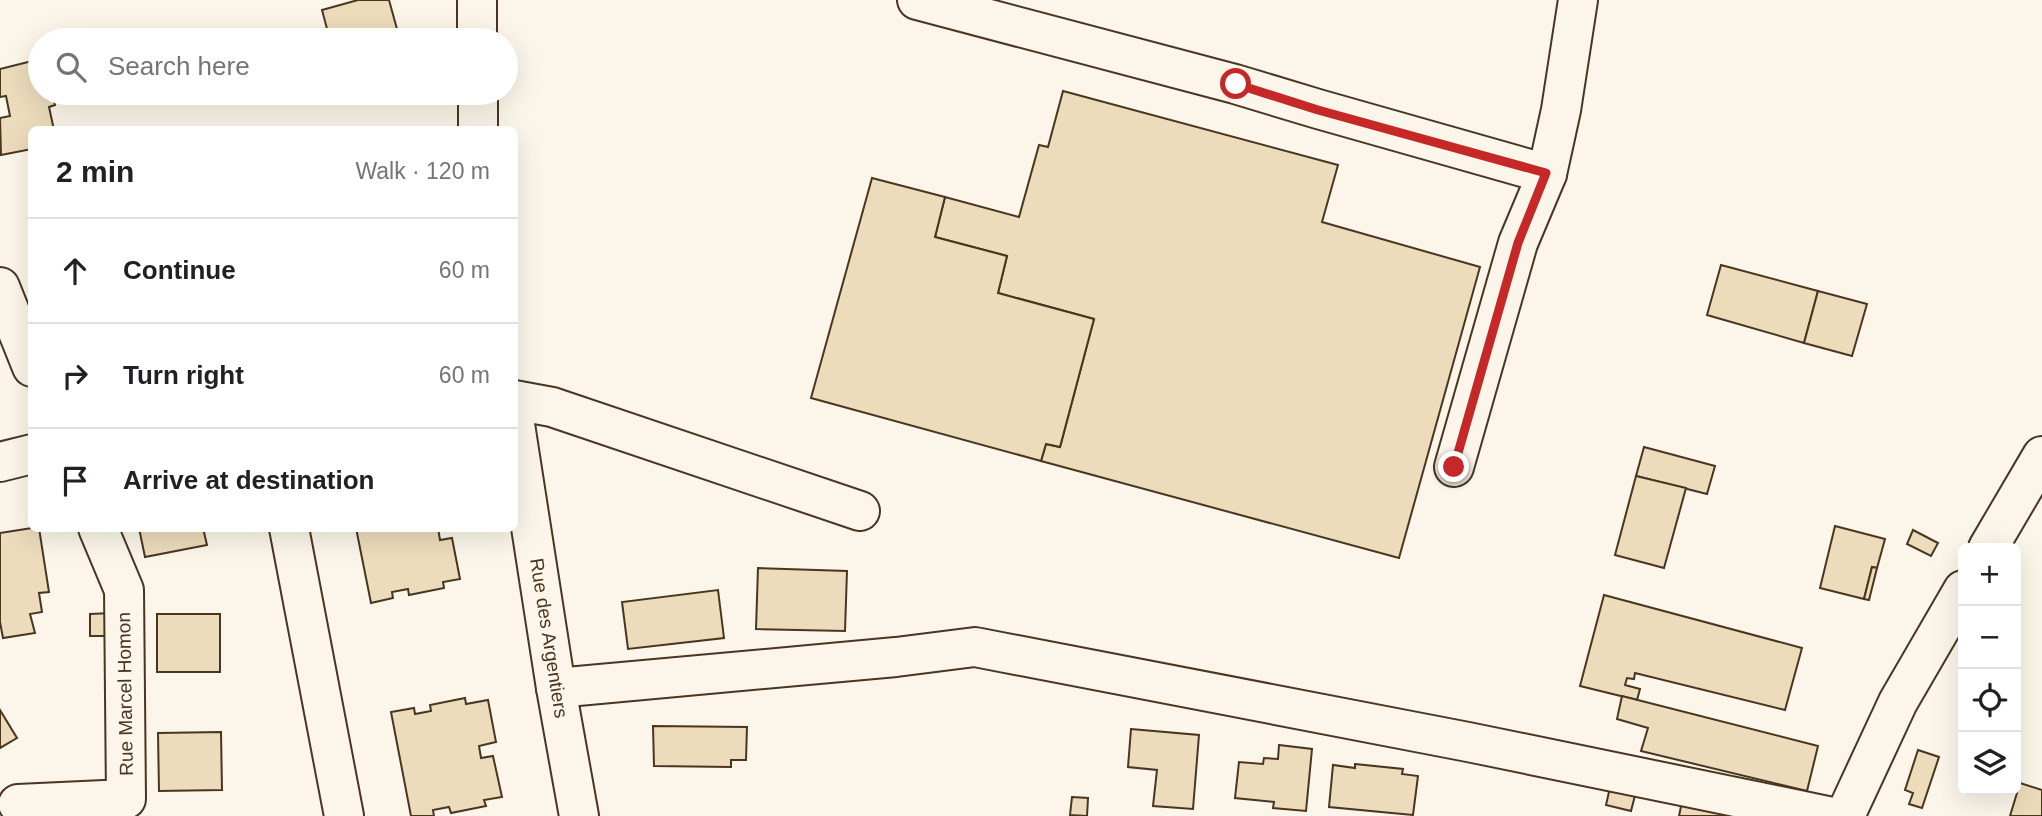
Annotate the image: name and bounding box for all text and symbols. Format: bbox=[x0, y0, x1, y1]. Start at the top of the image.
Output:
search box bbox=[28, 28, 518, 105]
icon: search bbox=[52, 48, 90, 86]
text: Search here bbox=[108, 51, 250, 81]
route start bbox=[1220, 68, 1251, 99]
text: 2 min bbox=[56, 155, 134, 188]
text: Walk · 120 m bbox=[355, 158, 490, 184]
icon: ahead bbox=[56, 252, 94, 290]
text: Continue bbox=[123, 255, 236, 285]
text: 60 m bbox=[439, 257, 490, 283]
icon: right bbox=[56, 357, 94, 395]
text: Turn right bbox=[123, 360, 244, 390]
text: 60 m bbox=[439, 362, 490, 388]
route end bbox=[1438, 451, 1469, 482]
icon: arrive bbox=[56, 462, 94, 500]
text: Arrive at destination bbox=[123, 465, 374, 495]
map controls bbox=[1958, 543, 2021, 795]
button: + bbox=[1958, 543, 2021, 606]
street label: Rue des Argentiers bbox=[526, 557, 572, 719]
button: − bbox=[1958, 606, 2021, 669]
street label: Rue Marcel Homon bbox=[113, 612, 137, 776]
button: locate bbox=[1958, 669, 2021, 732]
button: layers bbox=[1958, 732, 2021, 795]

